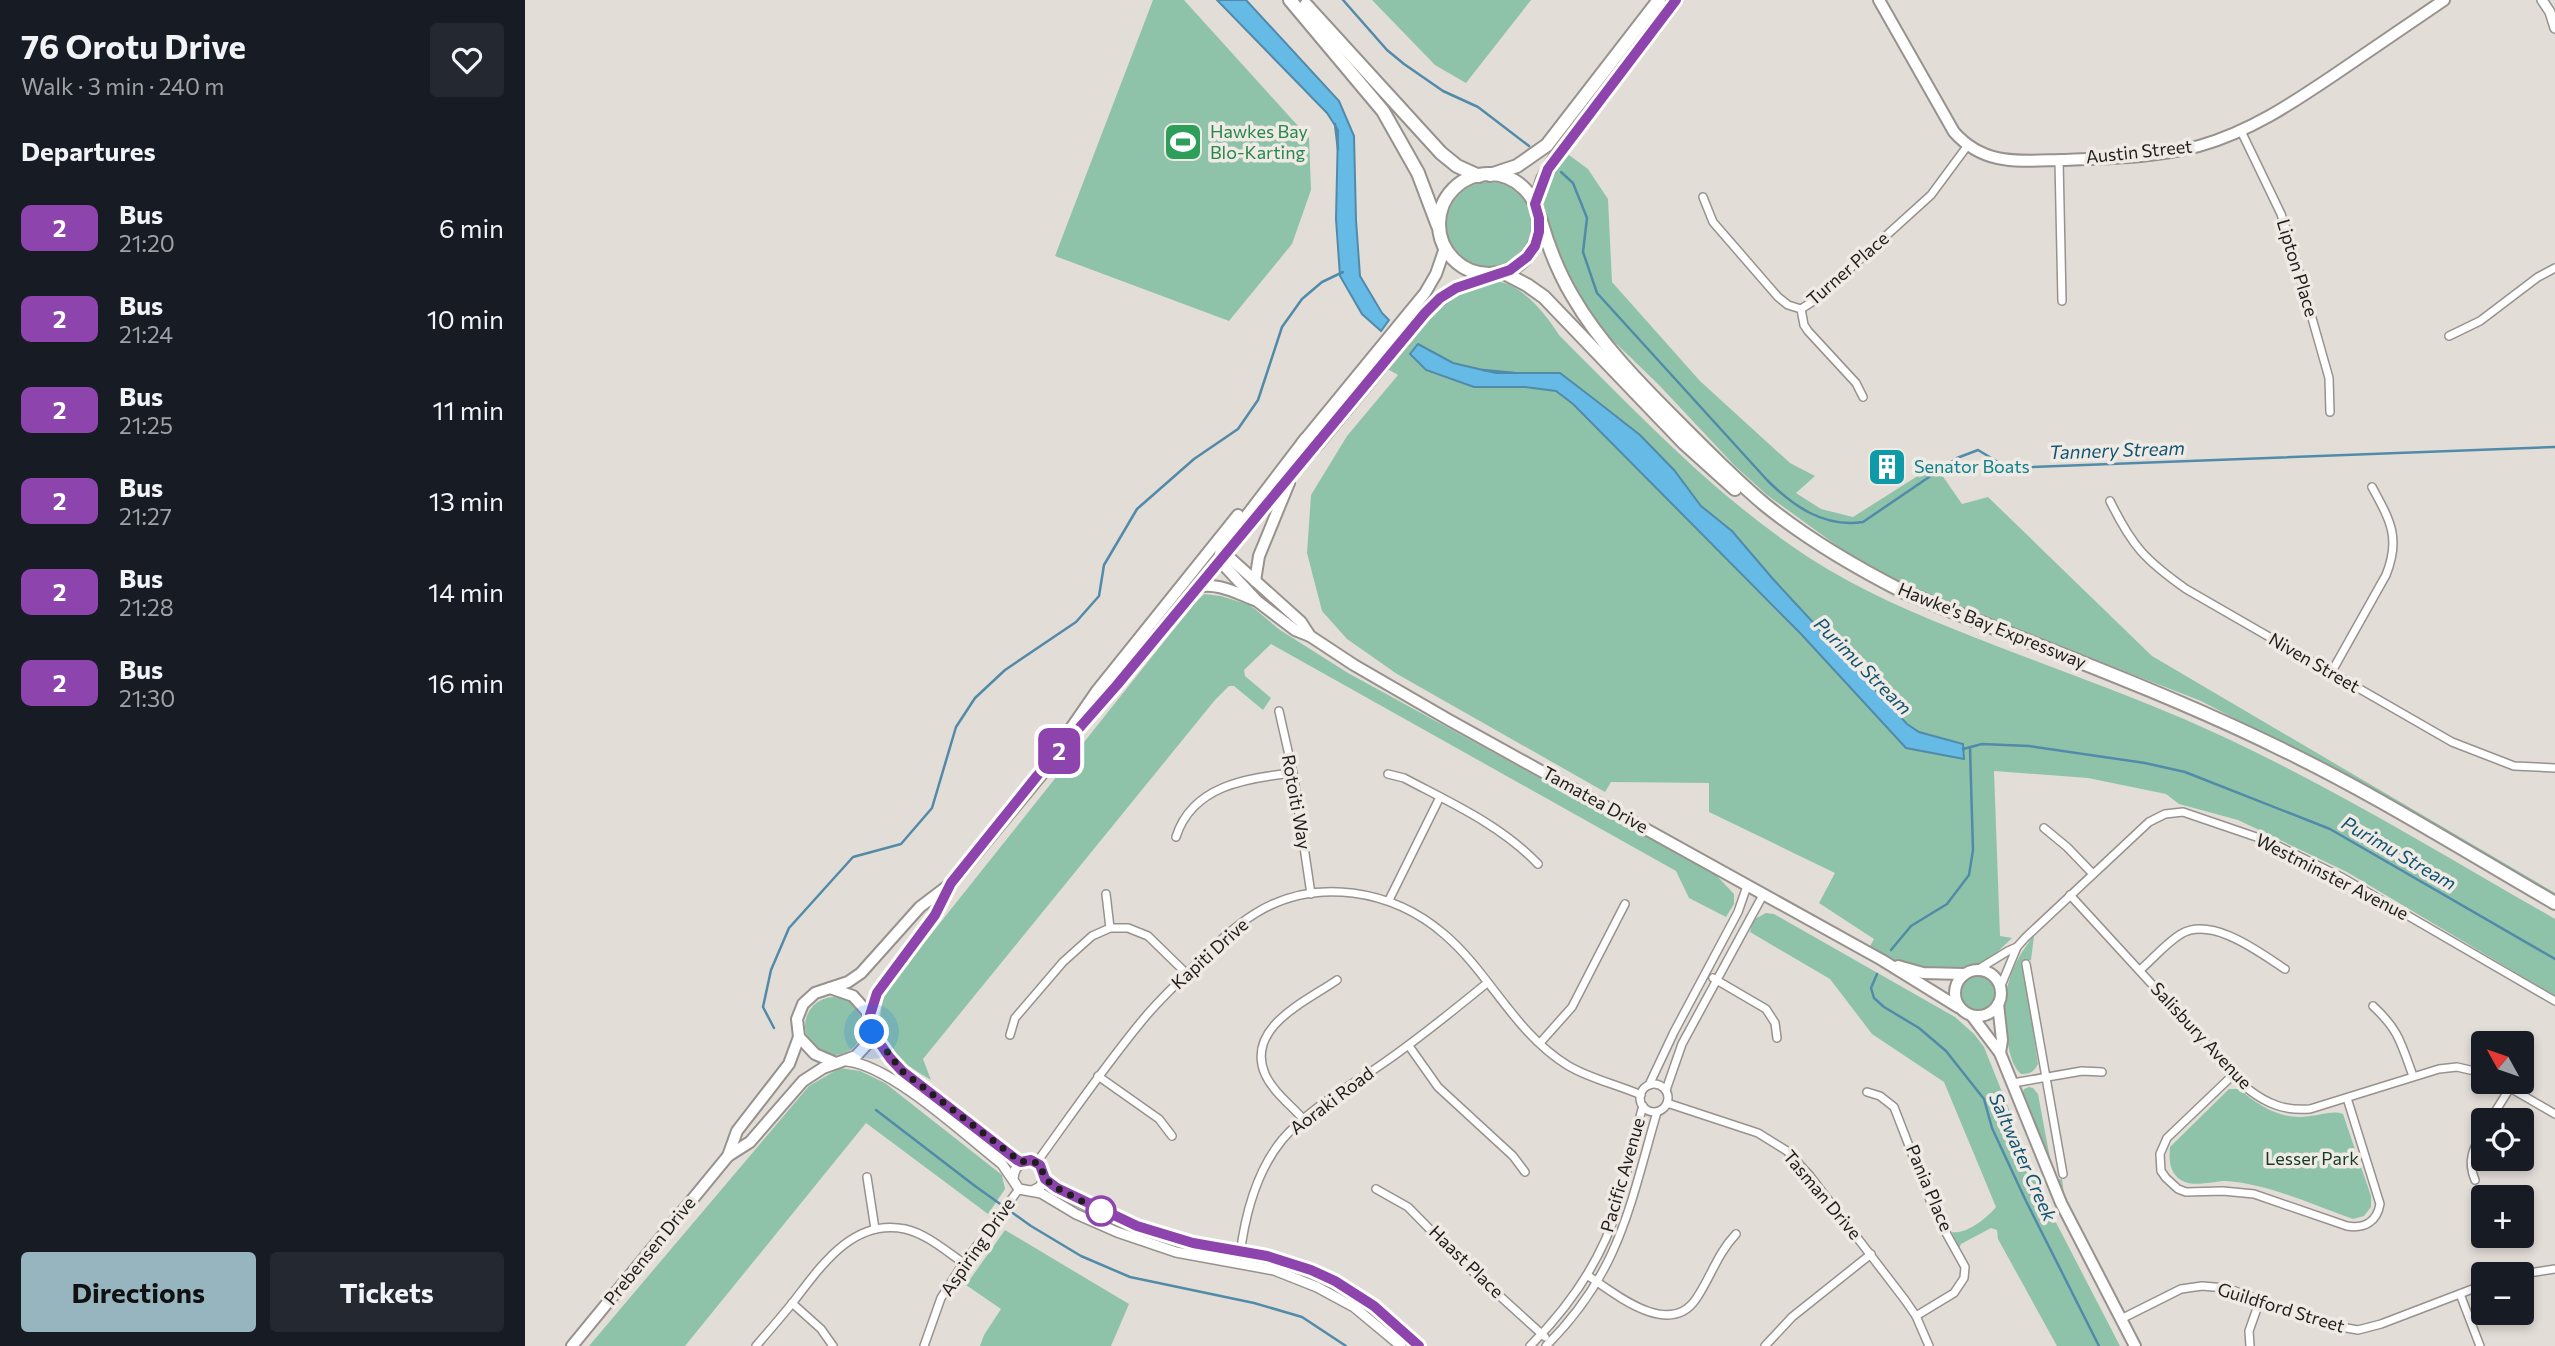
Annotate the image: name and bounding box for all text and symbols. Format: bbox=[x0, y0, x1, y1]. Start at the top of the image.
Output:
button: heart bbox=[430, 23, 504, 97]
text: 76 Orotu Drive bbox=[21, 25, 246, 66]
text: Walk · 3 min · 240 m bbox=[21, 72, 224, 100]
place label: Hawkes Bay Blo-Karting bbox=[1210, 120, 1308, 163]
sports icon: Hawkes Bay Blo-Karting bbox=[1162, 121, 1204, 163]
street label: Austin Street bbox=[2084, 134, 2193, 168]
text: Departures bbox=[21, 135, 156, 166]
text: Bus bbox=[119, 198, 163, 229]
text: 6 min bbox=[439, 212, 504, 243]
text: 2 bbox=[53, 213, 66, 242]
street label: Lipton Place bbox=[2273, 216, 2323, 319]
street label: Turner Place bbox=[1802, 227, 1893, 310]
text: 21:20 bbox=[119, 229, 175, 257]
text: Bus bbox=[119, 289, 163, 320]
text: 10 min bbox=[427, 303, 504, 334]
text: 2 bbox=[53, 304, 66, 333]
text: 21:24 bbox=[119, 320, 173, 348]
text: Bus bbox=[119, 380, 163, 411]
text: 11 min bbox=[433, 394, 504, 425]
text: 2 bbox=[53, 395, 66, 424]
text: 21:25 bbox=[119, 411, 173, 439]
water label: Tannery Stream bbox=[2049, 436, 2185, 463]
building icon: Senator Boats bbox=[1866, 446, 1908, 488]
place label: Senator Boats bbox=[1914, 455, 2030, 477]
text: Bus bbox=[119, 471, 163, 502]
text: 13 min bbox=[429, 485, 504, 516]
text: 2 bbox=[53, 486, 66, 515]
text: 21:27 bbox=[119, 502, 172, 530]
text: Bus bbox=[119, 562, 163, 593]
text: 14 min bbox=[428, 576, 504, 607]
text: 2 bbox=[53, 577, 66, 606]
street label: Hawke's Bay Expressway bbox=[1895, 577, 2090, 673]
text: 21:28 bbox=[119, 593, 174, 621]
water label: Purimu Stream bbox=[1810, 612, 1917, 719]
street label: Niven Street bbox=[2265, 627, 2364, 697]
text: Bus bbox=[119, 653, 163, 684]
text: 16 min bbox=[428, 667, 504, 698]
text: 2 bbox=[53, 668, 66, 697]
text: 21:30 bbox=[119, 684, 175, 712]
line badge: 2 bbox=[1036, 728, 1082, 774]
text: 2 bbox=[1052, 736, 1066, 765]
street label: Rotoiti Way bbox=[1278, 753, 1316, 851]
street label: Tamatea Drive bbox=[1539, 761, 1652, 837]
water label: Purimu Stream bbox=[2338, 811, 2461, 895]
street label: Westminster Avenue bbox=[2252, 828, 2412, 924]
street label: Kapiti Drive bbox=[1166, 913, 1252, 993]
street label: Salisbury Avenue bbox=[2147, 977, 2257, 1093]
your location bbox=[854, 1014, 889, 1049]
north arrow bbox=[2471, 1031, 2534, 1094]
map controls bbox=[2471, 1031, 2534, 1325]
street label: Aoraki Road bbox=[1285, 1062, 1378, 1139]
water label: Saltwater Creek bbox=[1985, 1089, 2062, 1225]
button: locate bbox=[2471, 1108, 2534, 1171]
street label: Pacific Avenue bbox=[1595, 1115, 1649, 1235]
street label: Pania Place bbox=[1902, 1141, 1958, 1234]
street label: Tasman Drive bbox=[1779, 1145, 1867, 1244]
park label: Lesser Park bbox=[2265, 1147, 2359, 1169]
button: + bbox=[2471, 1185, 2534, 1248]
street label: Prebensen Drive bbox=[599, 1192, 700, 1309]
street label: Aspiring Drive bbox=[935, 1193, 1019, 1300]
unlabelled marker bbox=[1086, 1196, 1116, 1226]
street label: Haast Place bbox=[1425, 1220, 1508, 1302]
button: Directions bbox=[21, 1252, 256, 1332]
button: Tickets bbox=[270, 1252, 504, 1332]
button: − bbox=[2471, 1262, 2534, 1325]
street label: Guildford Street bbox=[2215, 1277, 2348, 1337]

